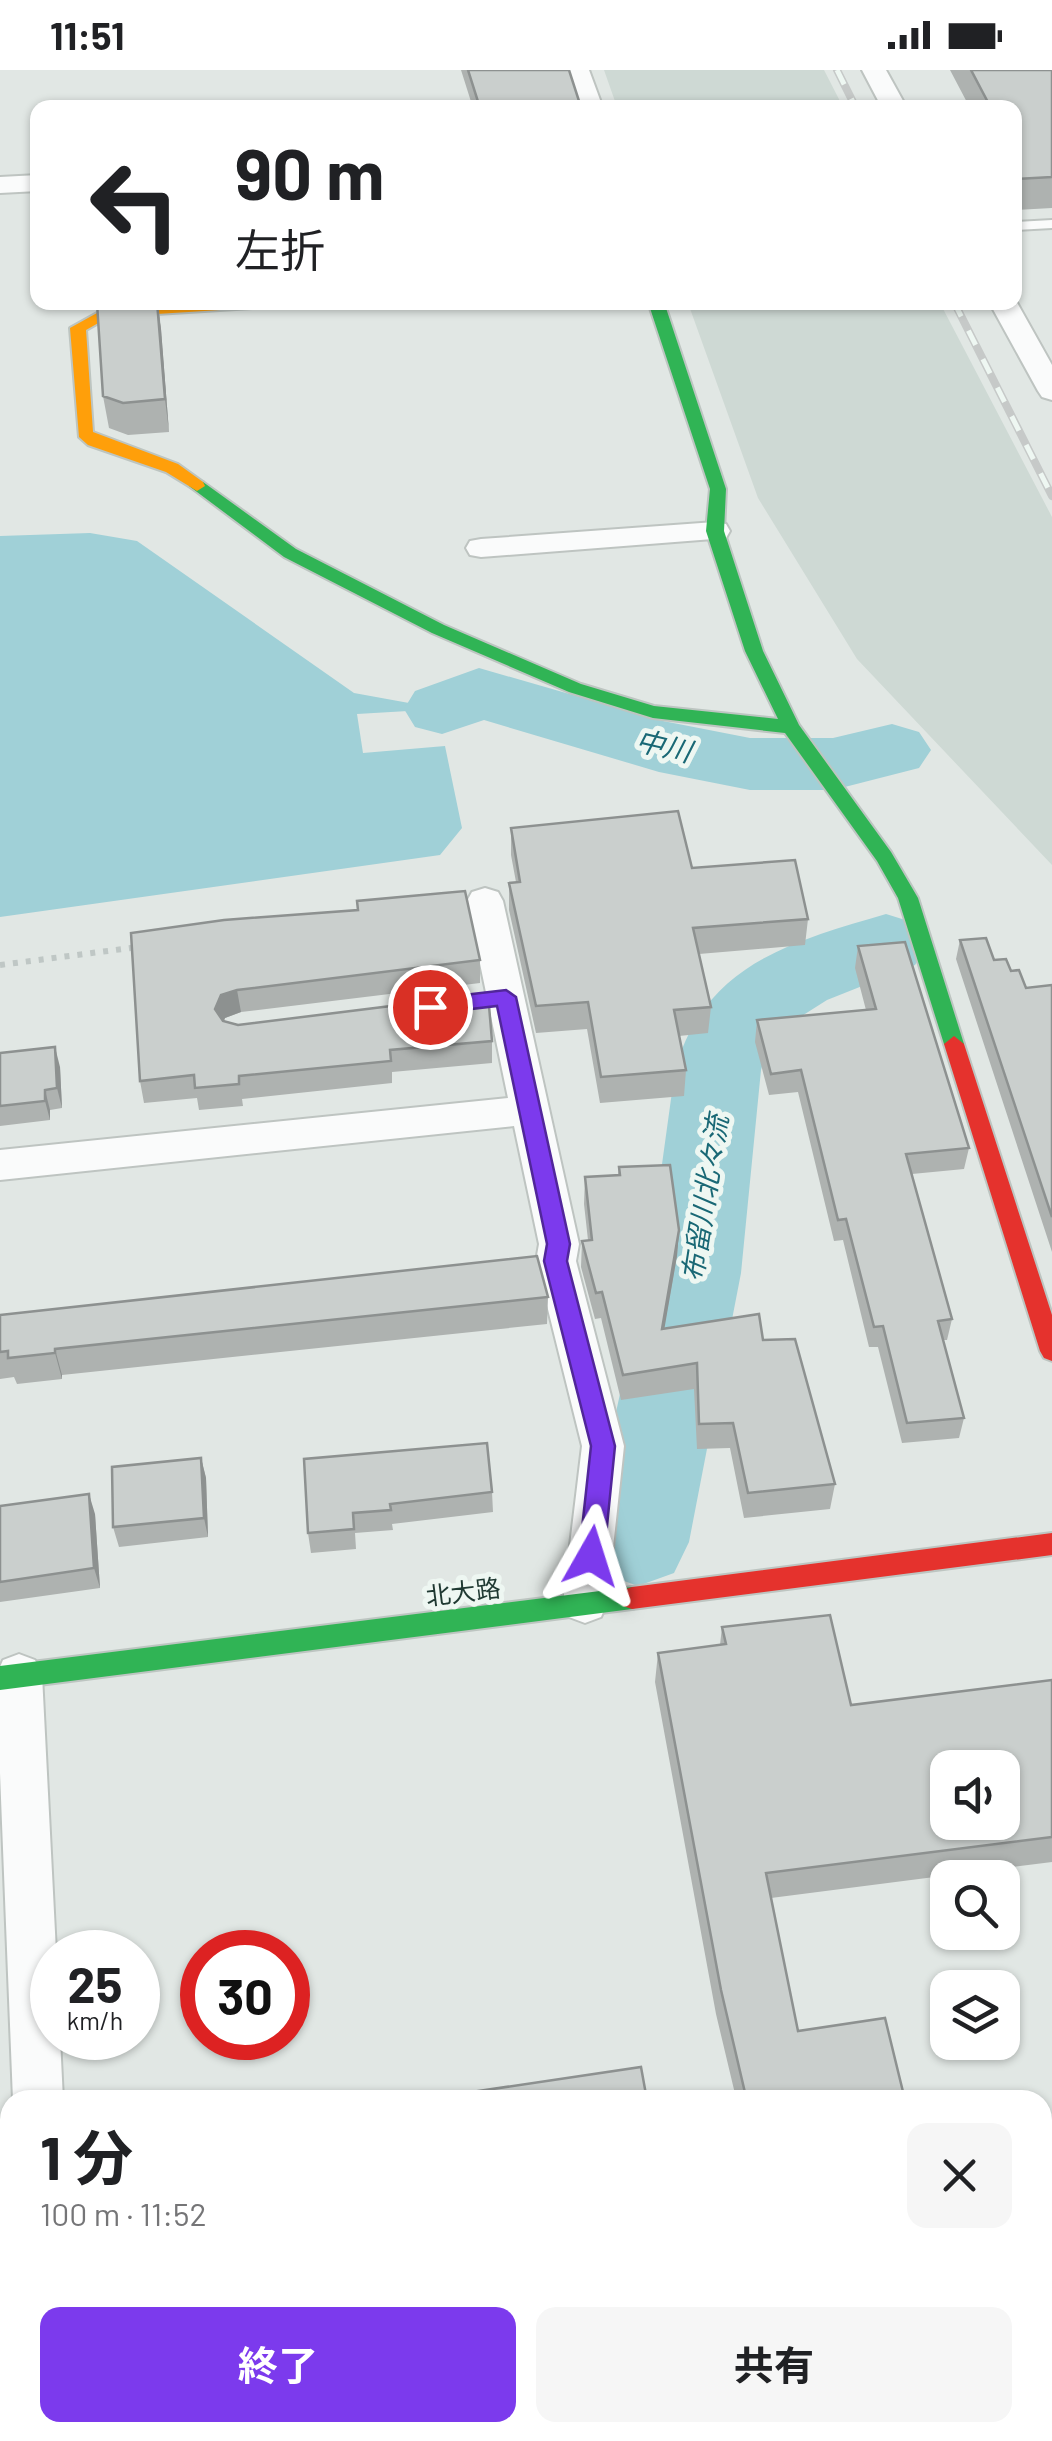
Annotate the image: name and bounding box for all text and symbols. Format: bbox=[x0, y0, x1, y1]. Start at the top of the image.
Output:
text: 11:51 bbox=[50, 12, 125, 58]
text: 90 m bbox=[235, 130, 385, 214]
icon: left bbox=[70, 140, 200, 270]
text: 左折 bbox=[235, 222, 325, 276]
water label: 中川 bbox=[633, 722, 698, 769]
pin bbox=[388, 965, 473, 1050]
icon: arrive bbox=[403, 980, 458, 1035]
water label: 布留川北々流 bbox=[674, 1108, 735, 1284]
position arrow bbox=[539, 1504, 643, 1608]
street label: 北大路 bbox=[424, 1572, 502, 1610]
map controls bbox=[930, 1750, 1020, 2060]
button: sound bbox=[930, 1750, 1020, 1840]
button: search bbox=[930, 1860, 1020, 1950]
speed limit sign: 30 bbox=[180, 1930, 310, 2060]
text: 25 bbox=[68, 1953, 122, 2013]
button: layers bbox=[930, 1970, 1020, 2060]
text: km/h bbox=[67, 2005, 123, 2035]
text: 1 分 bbox=[40, 2120, 133, 2192]
button: close bbox=[907, 2123, 1012, 2228]
text: 100 m · 11:52 bbox=[40, 2194, 207, 2232]
button: 終了 bbox=[40, 2307, 516, 2422]
button: 共有 bbox=[536, 2307, 1012, 2422]

